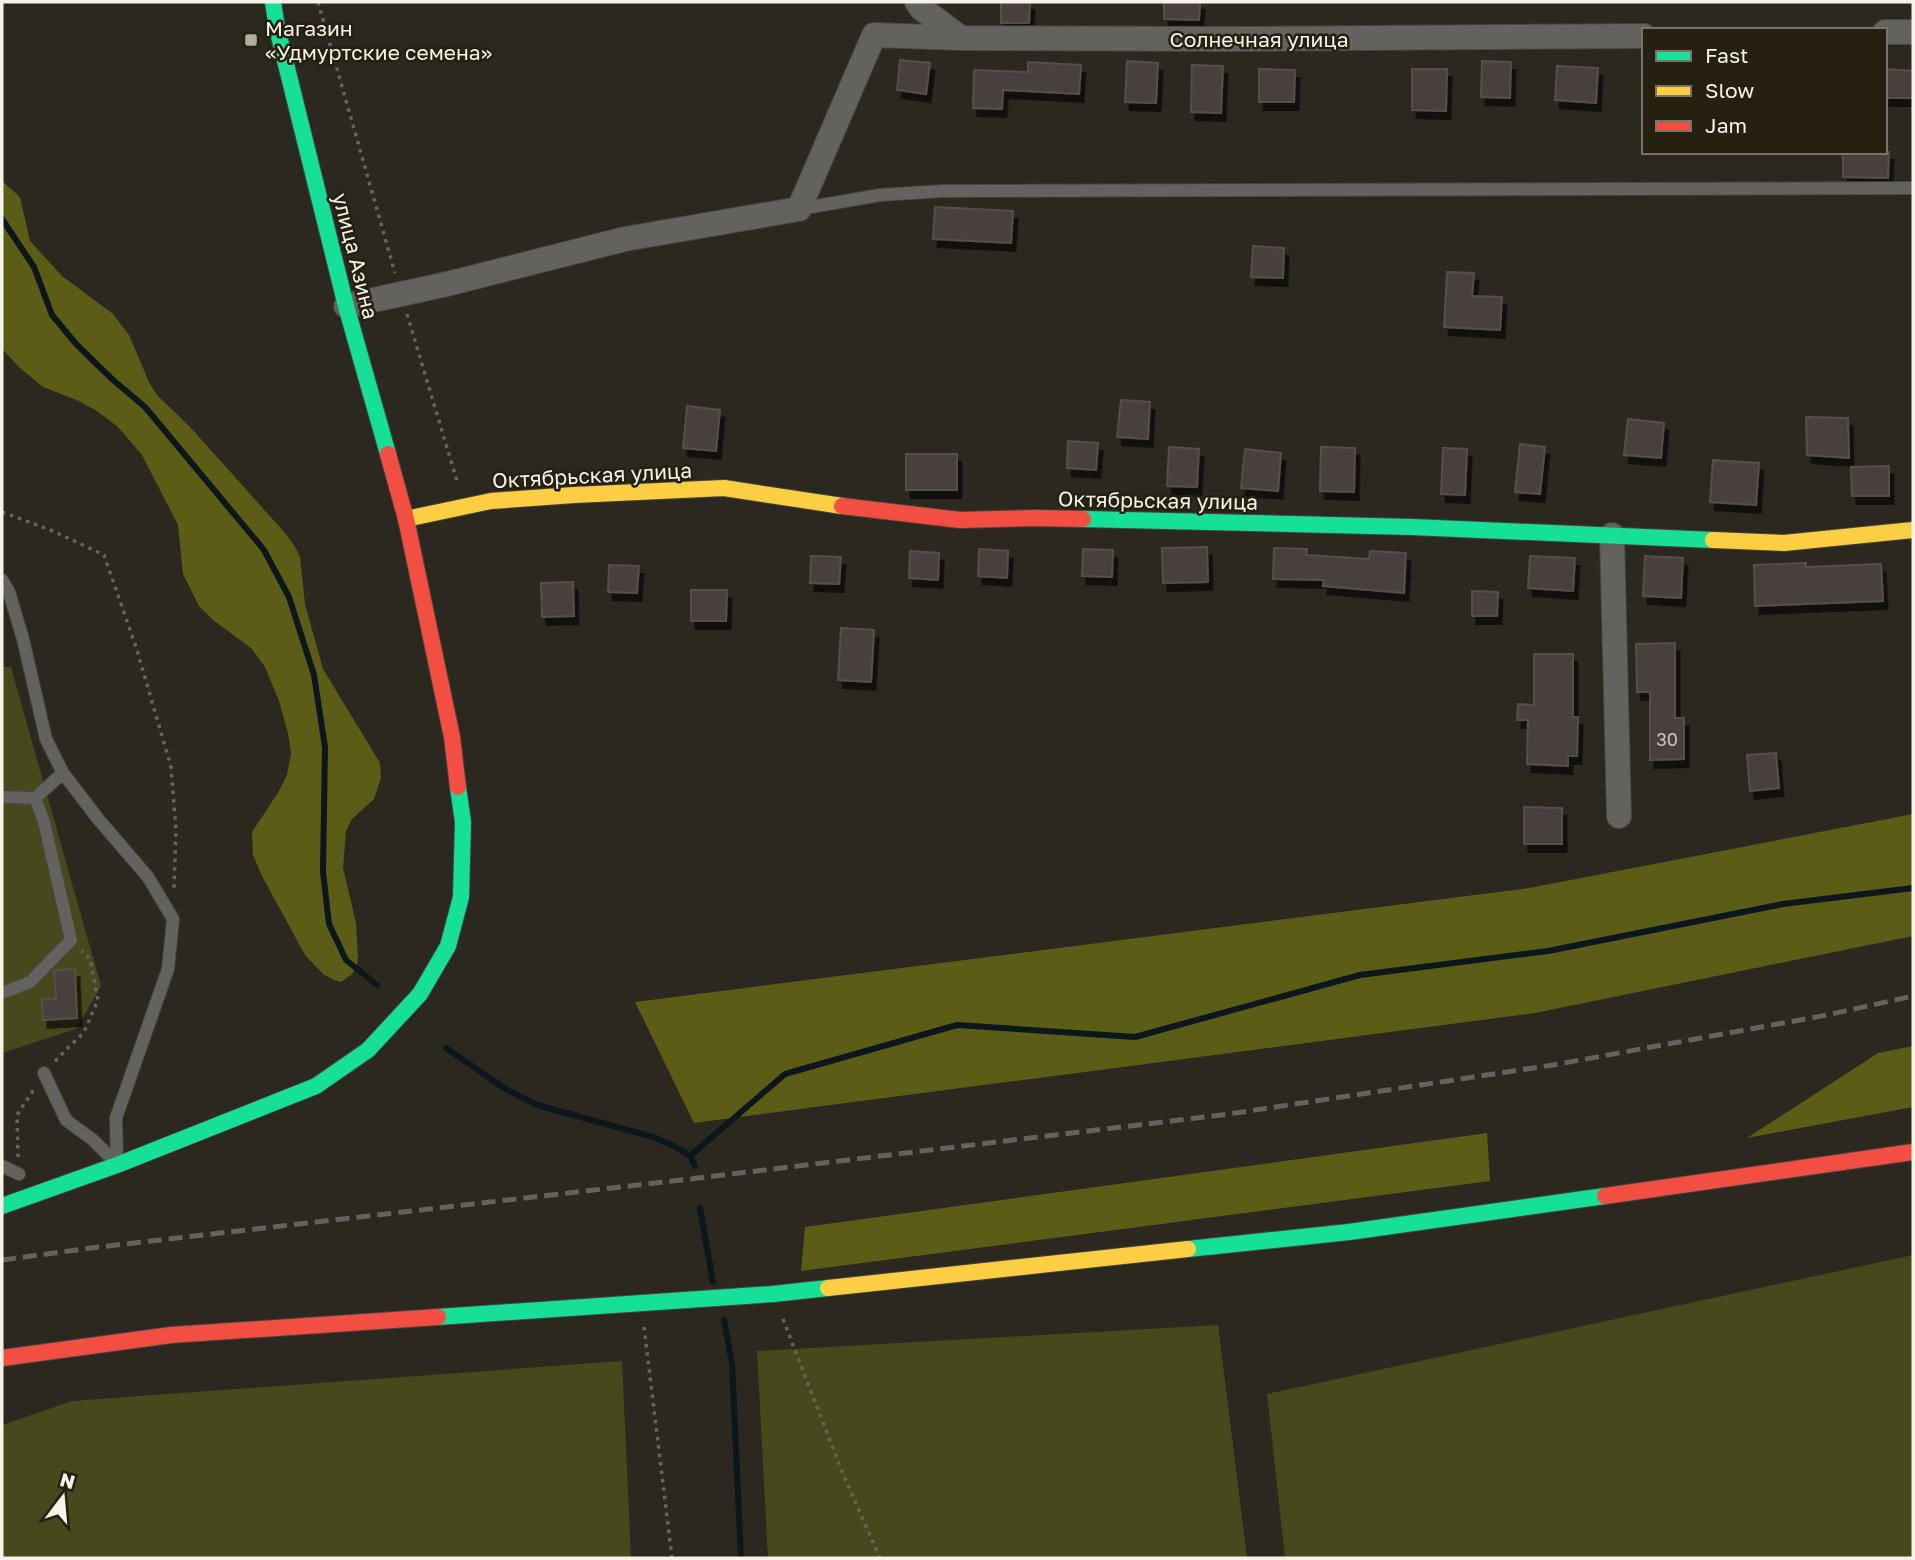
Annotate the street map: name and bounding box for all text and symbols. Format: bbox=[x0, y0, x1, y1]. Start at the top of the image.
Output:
place label: Магазин «Удмуртские семена» bbox=[265, 15, 492, 65]
street label: Солнечная улица bbox=[1169, 26, 1349, 52]
legend bbox=[1642, 28, 1887, 154]
marker: Магазин «Удмуртские семена» bbox=[243, 32, 259, 48]
text: Fast bbox=[1705, 42, 1748, 68]
text: Slow bbox=[1705, 77, 1754, 103]
text: Jam bbox=[1705, 112, 1747, 138]
street label: улица Азина bbox=[328, 190, 384, 322]
street label: Октябрьская улица bbox=[491, 457, 693, 493]
street label: Октябрьская улица bbox=[1058, 485, 1258, 515]
house number: 30 bbox=[1656, 728, 1678, 750]
north arrow bbox=[28, 1462, 98, 1532]
text: N bbox=[58, 1467, 78, 1493]

